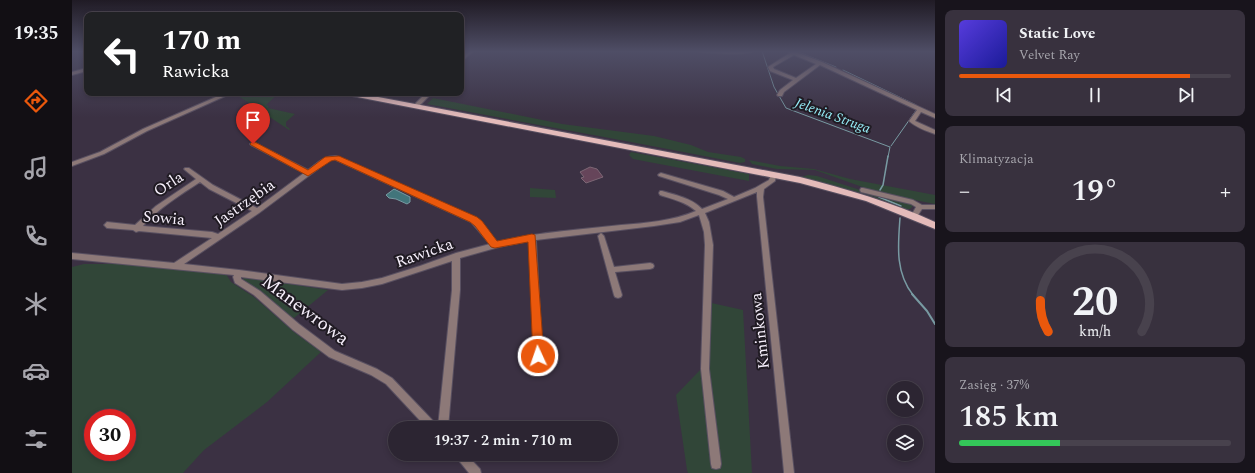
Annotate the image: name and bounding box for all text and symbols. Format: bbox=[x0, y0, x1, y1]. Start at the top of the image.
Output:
text: 170 m bbox=[162, 19, 241, 62]
text: 19:35 bbox=[13, 20, 59, 47]
text: Static Love bbox=[1019, 22, 1095, 45]
icon: left bbox=[96, 28, 148, 80]
text: Velvet Ray bbox=[1019, 45, 1080, 65]
text: Rawicka bbox=[162, 58, 229, 85]
icon: previous bbox=[993, 84, 1015, 106]
icon: pause bbox=[1084, 84, 1106, 106]
icon: next bbox=[1175, 84, 1197, 106]
icon: directions bbox=[22, 87, 50, 115]
water label: Jelenia Struga bbox=[791, 92, 874, 139]
pin bbox=[236, 103, 270, 144]
icon: arrive bbox=[242, 109, 264, 131]
text: Klimatyzacja bbox=[959, 149, 1034, 169]
icon: music bbox=[22, 154, 50, 182]
street label: Orla bbox=[149, 165, 189, 203]
text: 19° bbox=[1071, 168, 1119, 214]
street label: Jastrzębia bbox=[209, 173, 280, 233]
text: − bbox=[959, 175, 970, 208]
text: + bbox=[1220, 175, 1231, 208]
street label: Sowia bbox=[142, 204, 186, 232]
icon: phone bbox=[22, 222, 50, 250]
street label: Rawicka bbox=[392, 232, 457, 274]
street label: Manewrowa bbox=[255, 267, 356, 353]
text: 20 bbox=[1072, 271, 1118, 334]
icon: climate bbox=[22, 290, 50, 318]
street label: Kminkowa bbox=[744, 291, 776, 370]
text: km/h bbox=[1079, 321, 1111, 343]
position arrow bbox=[517, 335, 559, 377]
icon: car bbox=[22, 357, 50, 385]
text: Zasięg · 37% bbox=[959, 375, 1029, 395]
map controls bbox=[887, 381, 923, 461]
button: search bbox=[887, 381, 923, 417]
text: 185 km bbox=[959, 394, 1059, 440]
speed limit sign: 30 bbox=[84, 409, 136, 461]
icon: filters bbox=[22, 425, 50, 453]
button: layers bbox=[887, 425, 923, 461]
text: 19:37 · 2 min · 710 m bbox=[434, 429, 572, 452]

